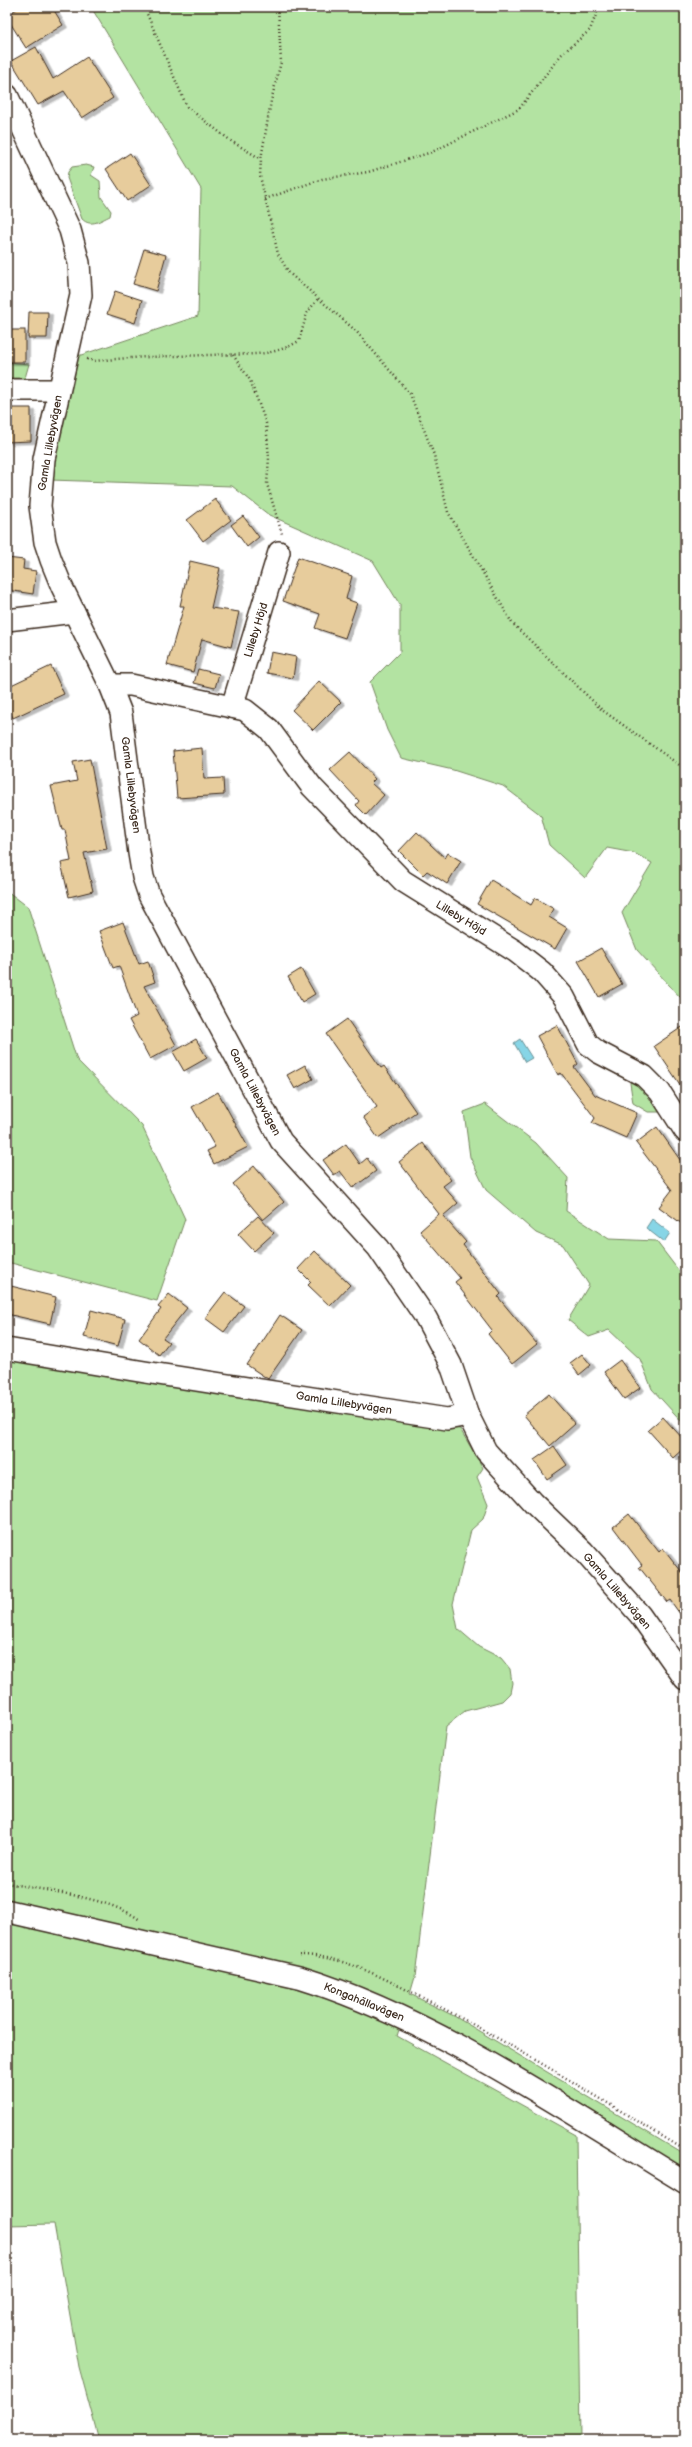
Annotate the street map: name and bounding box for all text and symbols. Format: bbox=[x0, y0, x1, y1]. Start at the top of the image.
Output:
street label: Gamla Lillebyvägen bbox=[35, 394, 65, 492]
street label: Lilleby Höjd bbox=[242, 601, 270, 659]
street label: Gamla Lillebyvägen bbox=[119, 736, 143, 834]
street label: Lilleby Höjd bbox=[433, 898, 489, 938]
street label: Gamla Lillebyvägen bbox=[226, 1046, 284, 1138]
street label: Gamla Lillebyvägen bbox=[295, 1389, 393, 1417]
street label: Gamla Lillebyvägen bbox=[580, 1550, 654, 1632]
street label: Kongahällavägen bbox=[322, 1980, 406, 2024]

